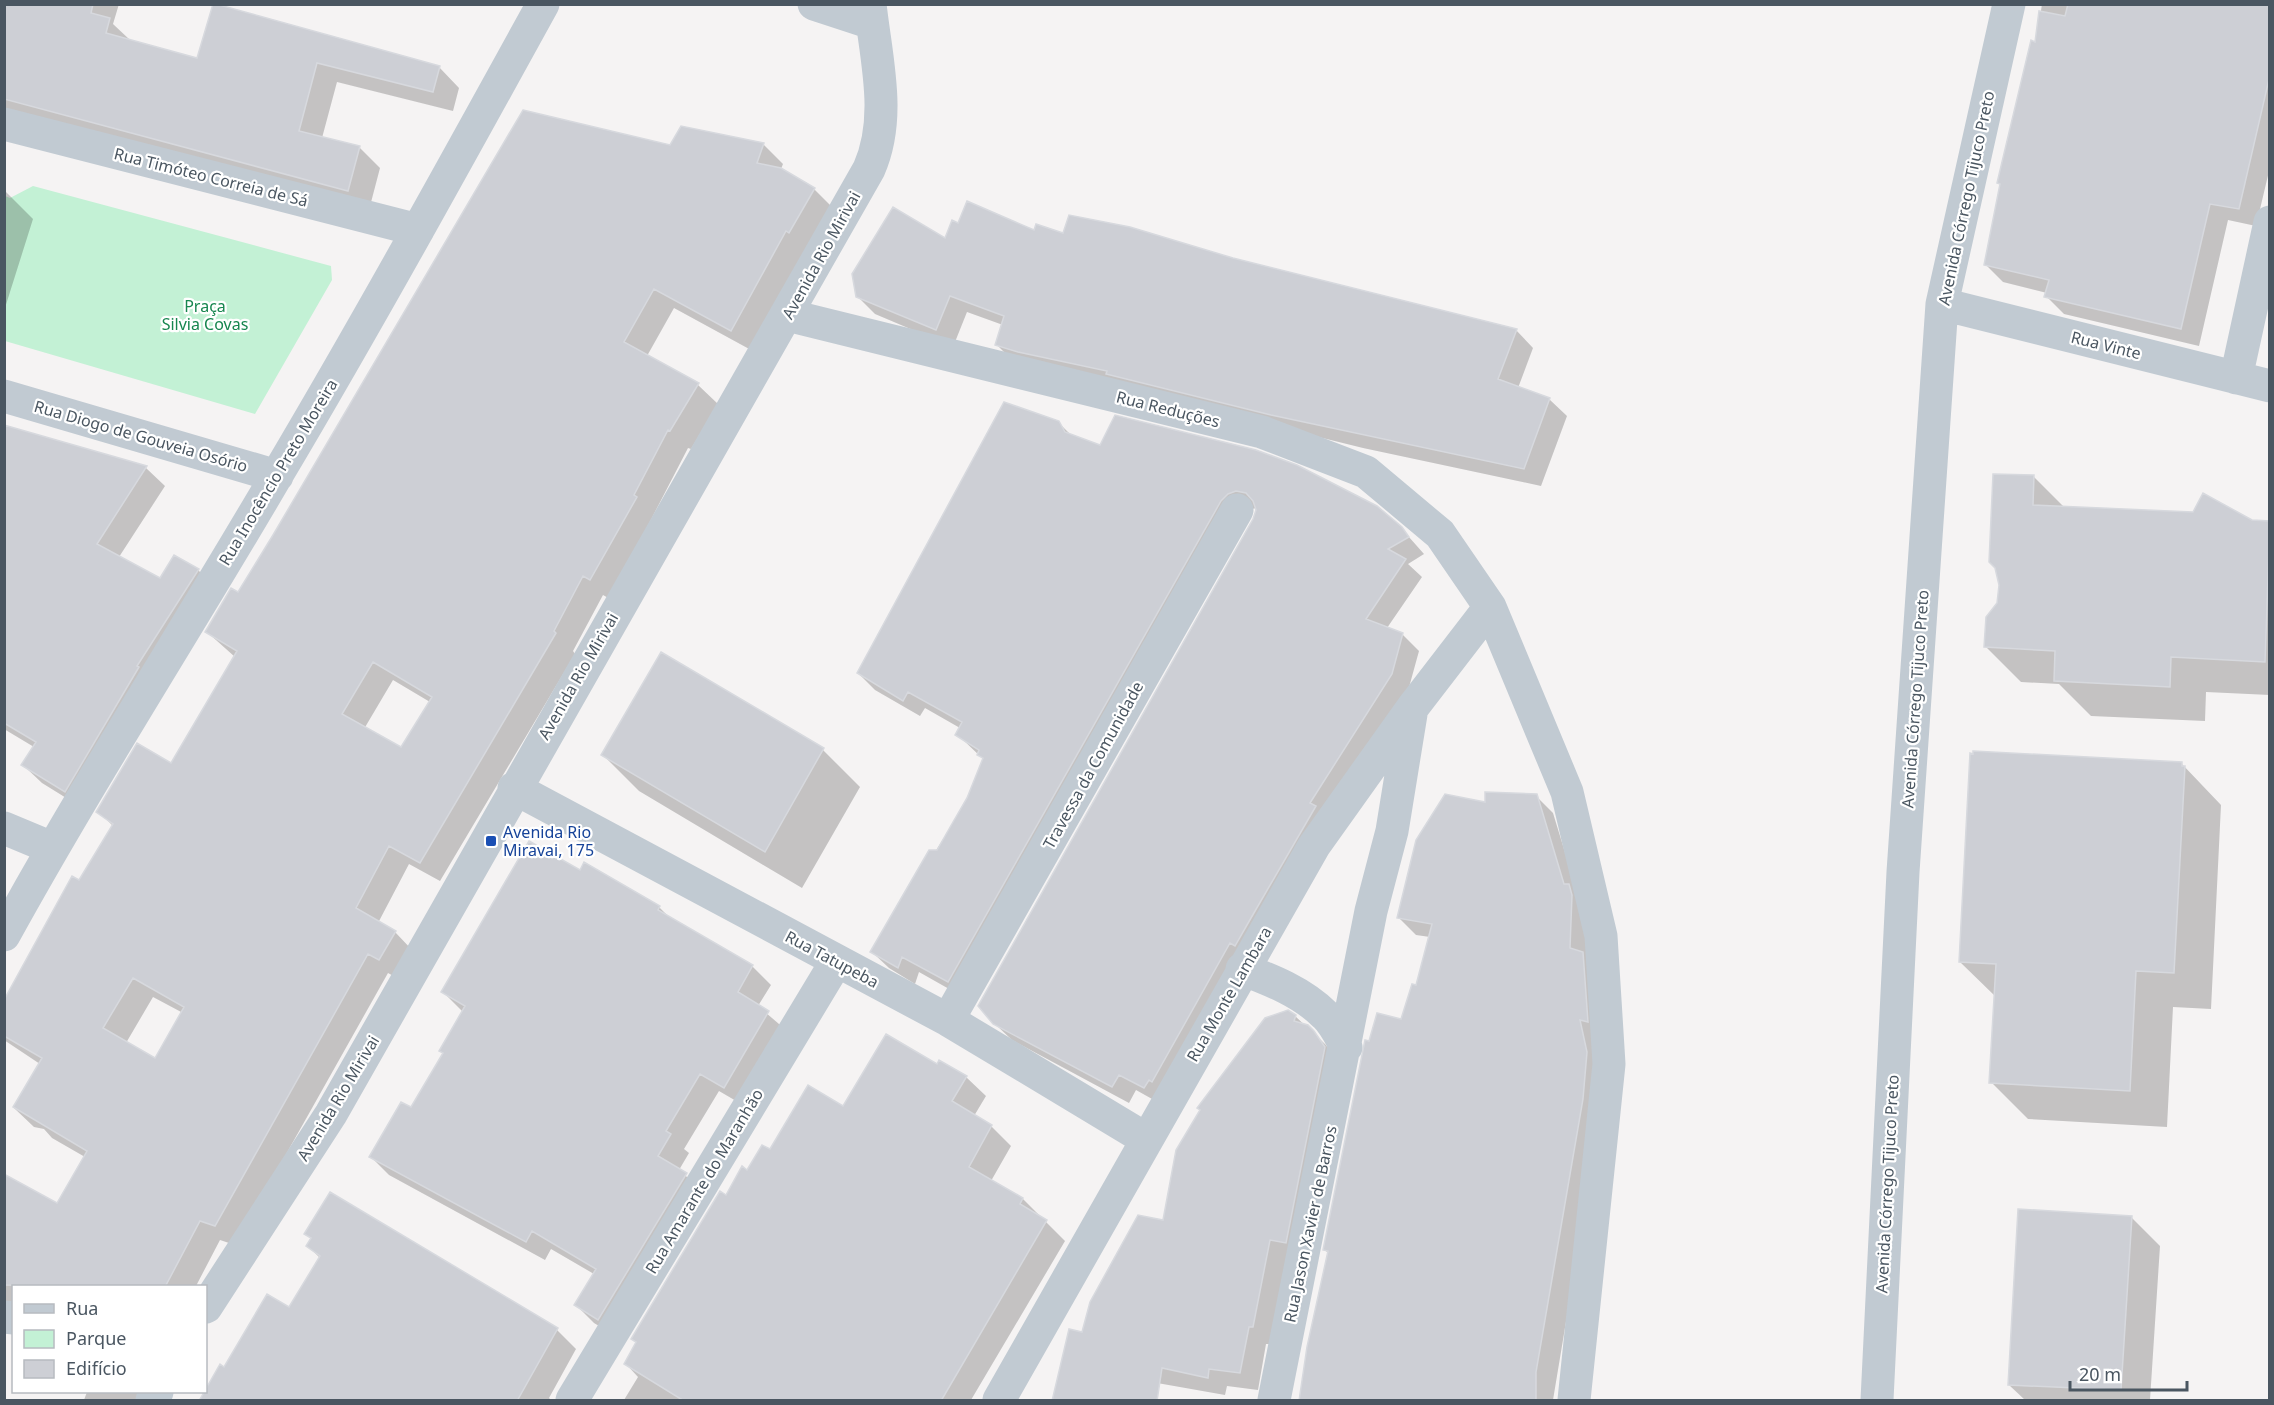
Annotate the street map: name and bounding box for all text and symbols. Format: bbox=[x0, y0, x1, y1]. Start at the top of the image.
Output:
street label: Avenida Córrego Tijuco Preto bbox=[1932, 89, 2000, 307]
street label: Rua Timóteo Correia de Sá bbox=[112, 142, 310, 212]
street label: Avenida Rio Mirivai bbox=[777, 187, 865, 323]
park label: Praça Silvia Covas bbox=[162, 295, 248, 335]
street label: Rua Vinte bbox=[2069, 326, 2143, 364]
street label: Rua Inocêncio Preto Moreira bbox=[214, 375, 342, 569]
street label: Rua Reduções bbox=[1114, 386, 1222, 432]
street label: Rua Diogo de Gouveia Osório bbox=[32, 395, 250, 477]
street label: Avenida Córrego Tijuco Preto bbox=[1896, 589, 1934, 809]
street label: Avenida Rio Mirivai bbox=[533, 609, 623, 743]
street label: Travessa da Comunidade bbox=[1038, 677, 1148, 853]
place label: Avenida Rio Miravai, 175 bbox=[503, 821, 594, 861]
marker: Avenida Rio Miravai, 175 bbox=[484, 834, 498, 848]
street label: Rua Monte Lambara bbox=[1181, 922, 1277, 1066]
street label: Rua Tatupeba bbox=[781, 925, 883, 993]
street label: Avenida Rio Mirivai bbox=[292, 1031, 384, 1165]
street label: Avenida Córrego Tijuco Preto bbox=[1870, 1074, 1904, 1294]
street label: Rua Amarante do Maranhão bbox=[640, 1084, 768, 1278]
street label: Rua Jason Xavier de Barros bbox=[1278, 1124, 1342, 1324]
legend bbox=[12, 1285, 207, 1393]
text: Rua bbox=[66, 1296, 98, 1320]
text: Parque bbox=[66, 1326, 126, 1350]
scale bar bbox=[2070, 1354, 2187, 1392]
text: Edifício bbox=[66, 1356, 127, 1380]
text: 20 m bbox=[2079, 1362, 2121, 1386]

